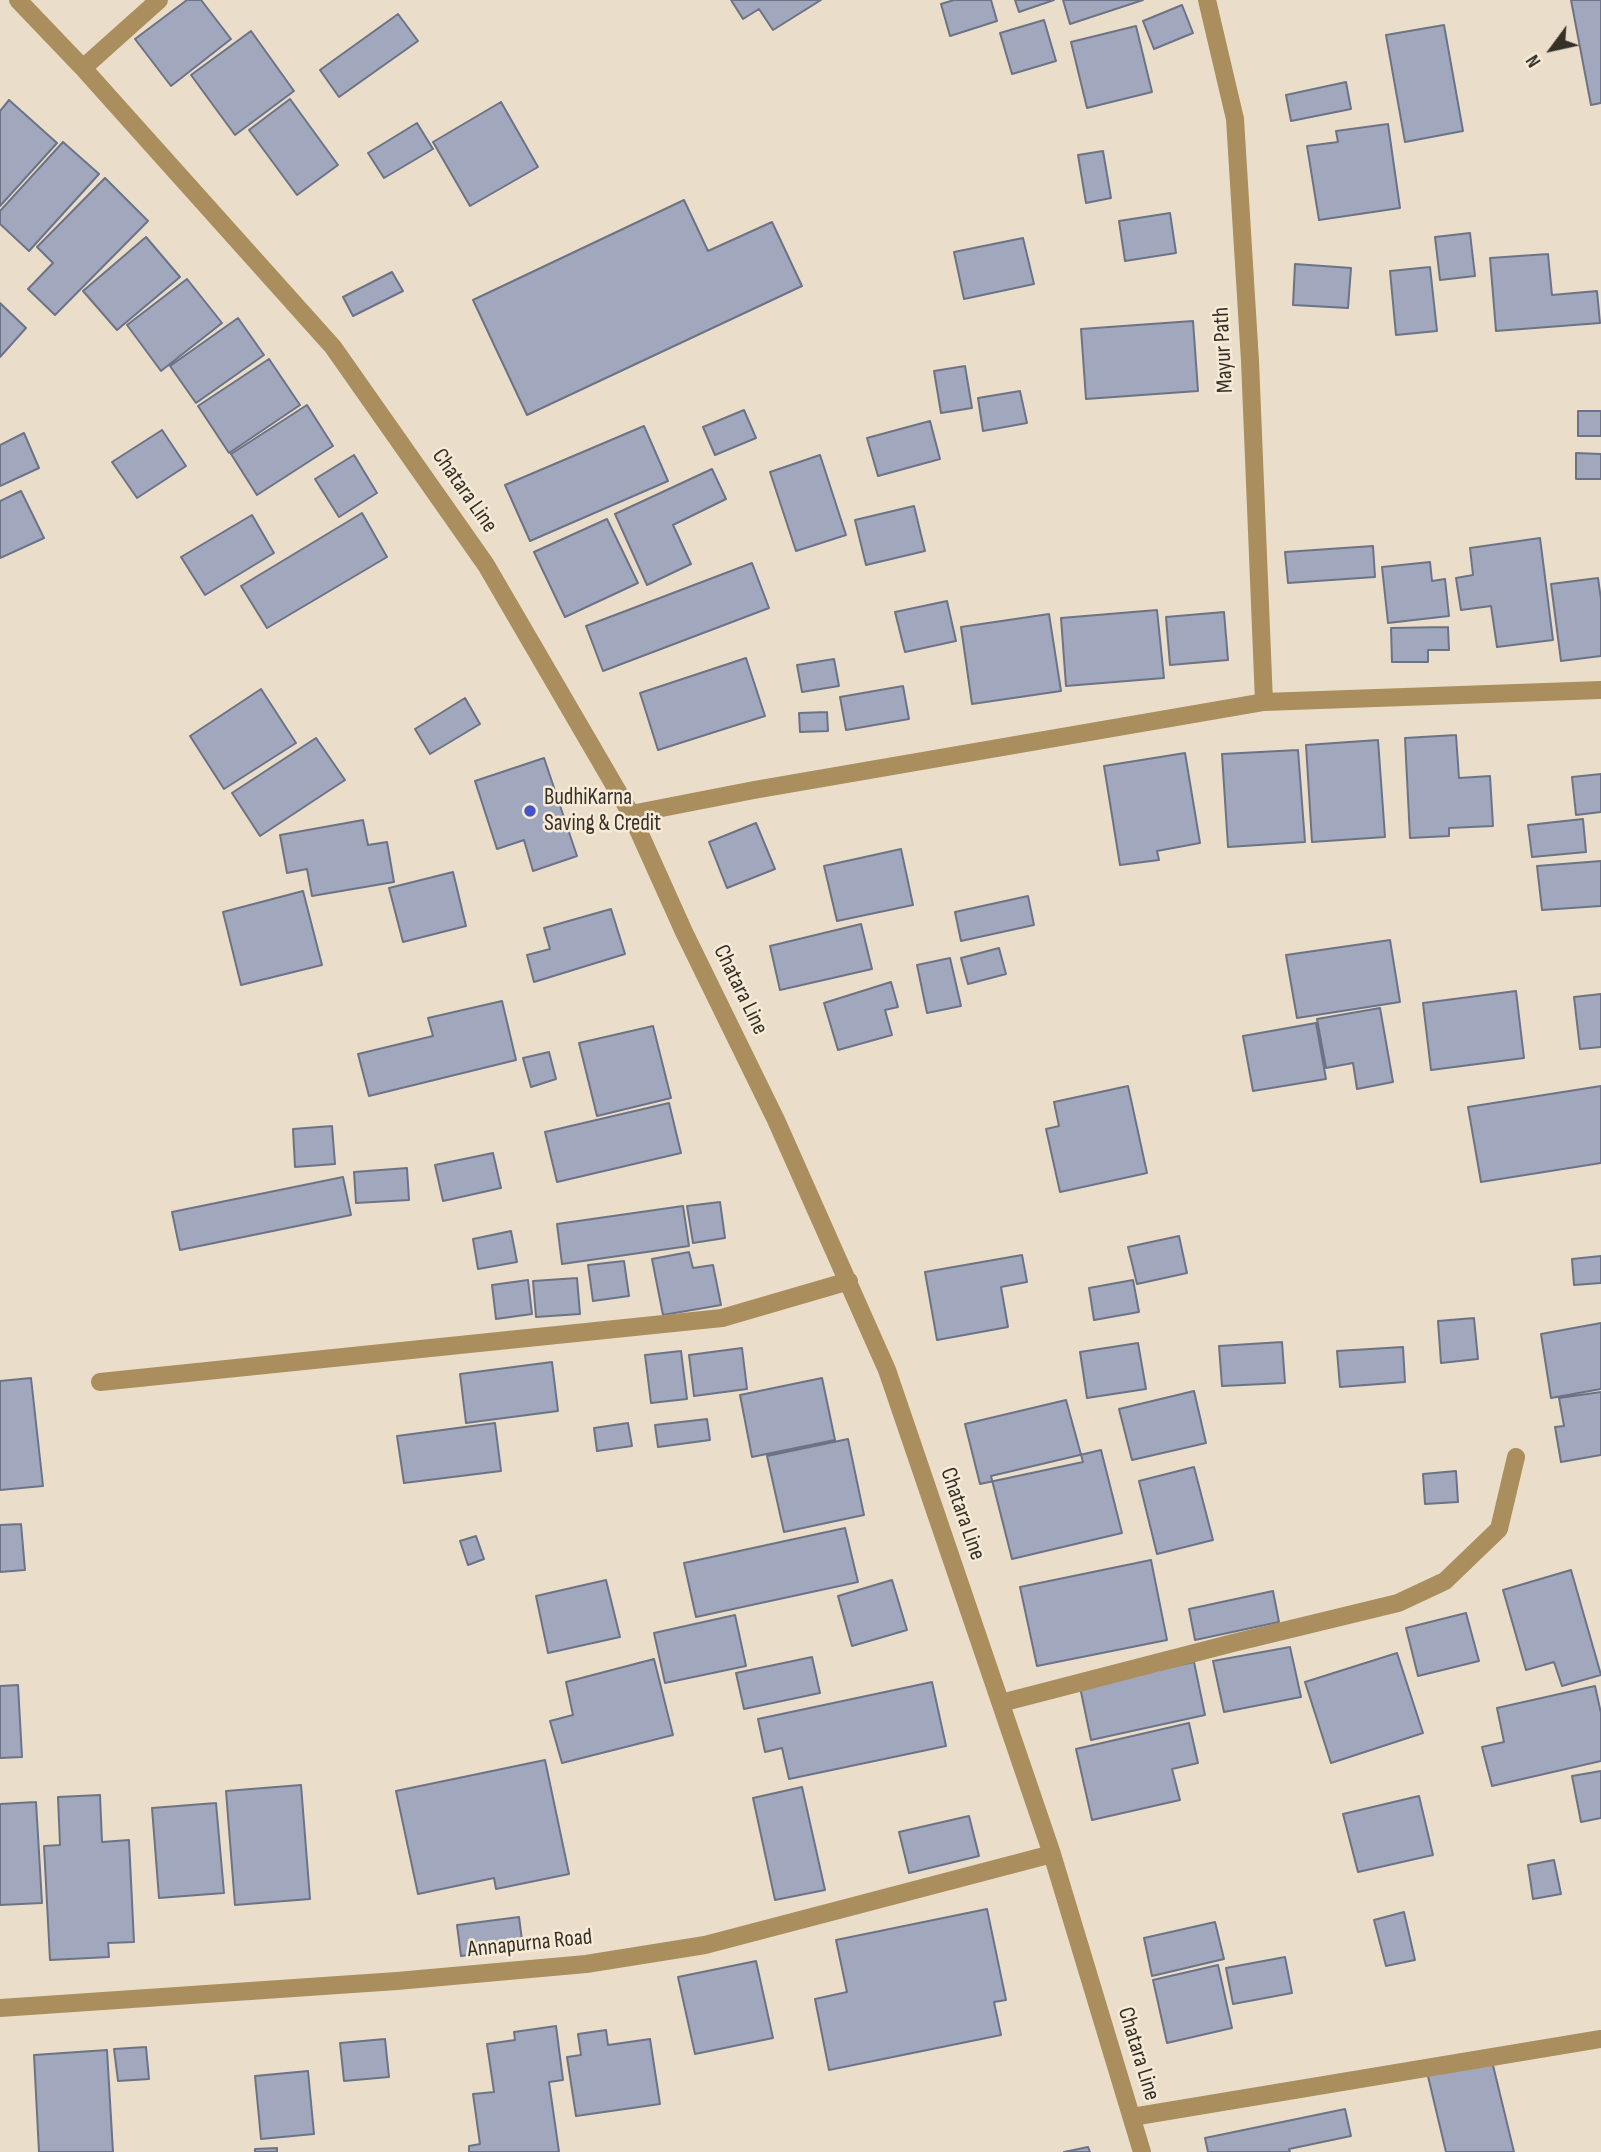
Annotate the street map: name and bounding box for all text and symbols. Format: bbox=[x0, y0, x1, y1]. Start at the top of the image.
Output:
north arrow bbox=[1517, 14, 1587, 84]
text: N bbox=[1522, 50, 1546, 71]
street label: Mayur Path bbox=[1208, 306, 1240, 394]
street label: Chatara Line bbox=[425, 444, 503, 538]
place label: BudhiKarna Saving & Credit bbox=[544, 784, 661, 838]
marker: BudhiKarna Saving & Credit bbox=[522, 803, 538, 819]
street label: Chatara Line bbox=[707, 941, 773, 1039]
street label: Chatara Line bbox=[933, 1464, 991, 1564]
street label: Annapurna Road bbox=[466, 1924, 594, 1964]
street label: Chatara Line bbox=[1111, 2004, 1165, 2104]

